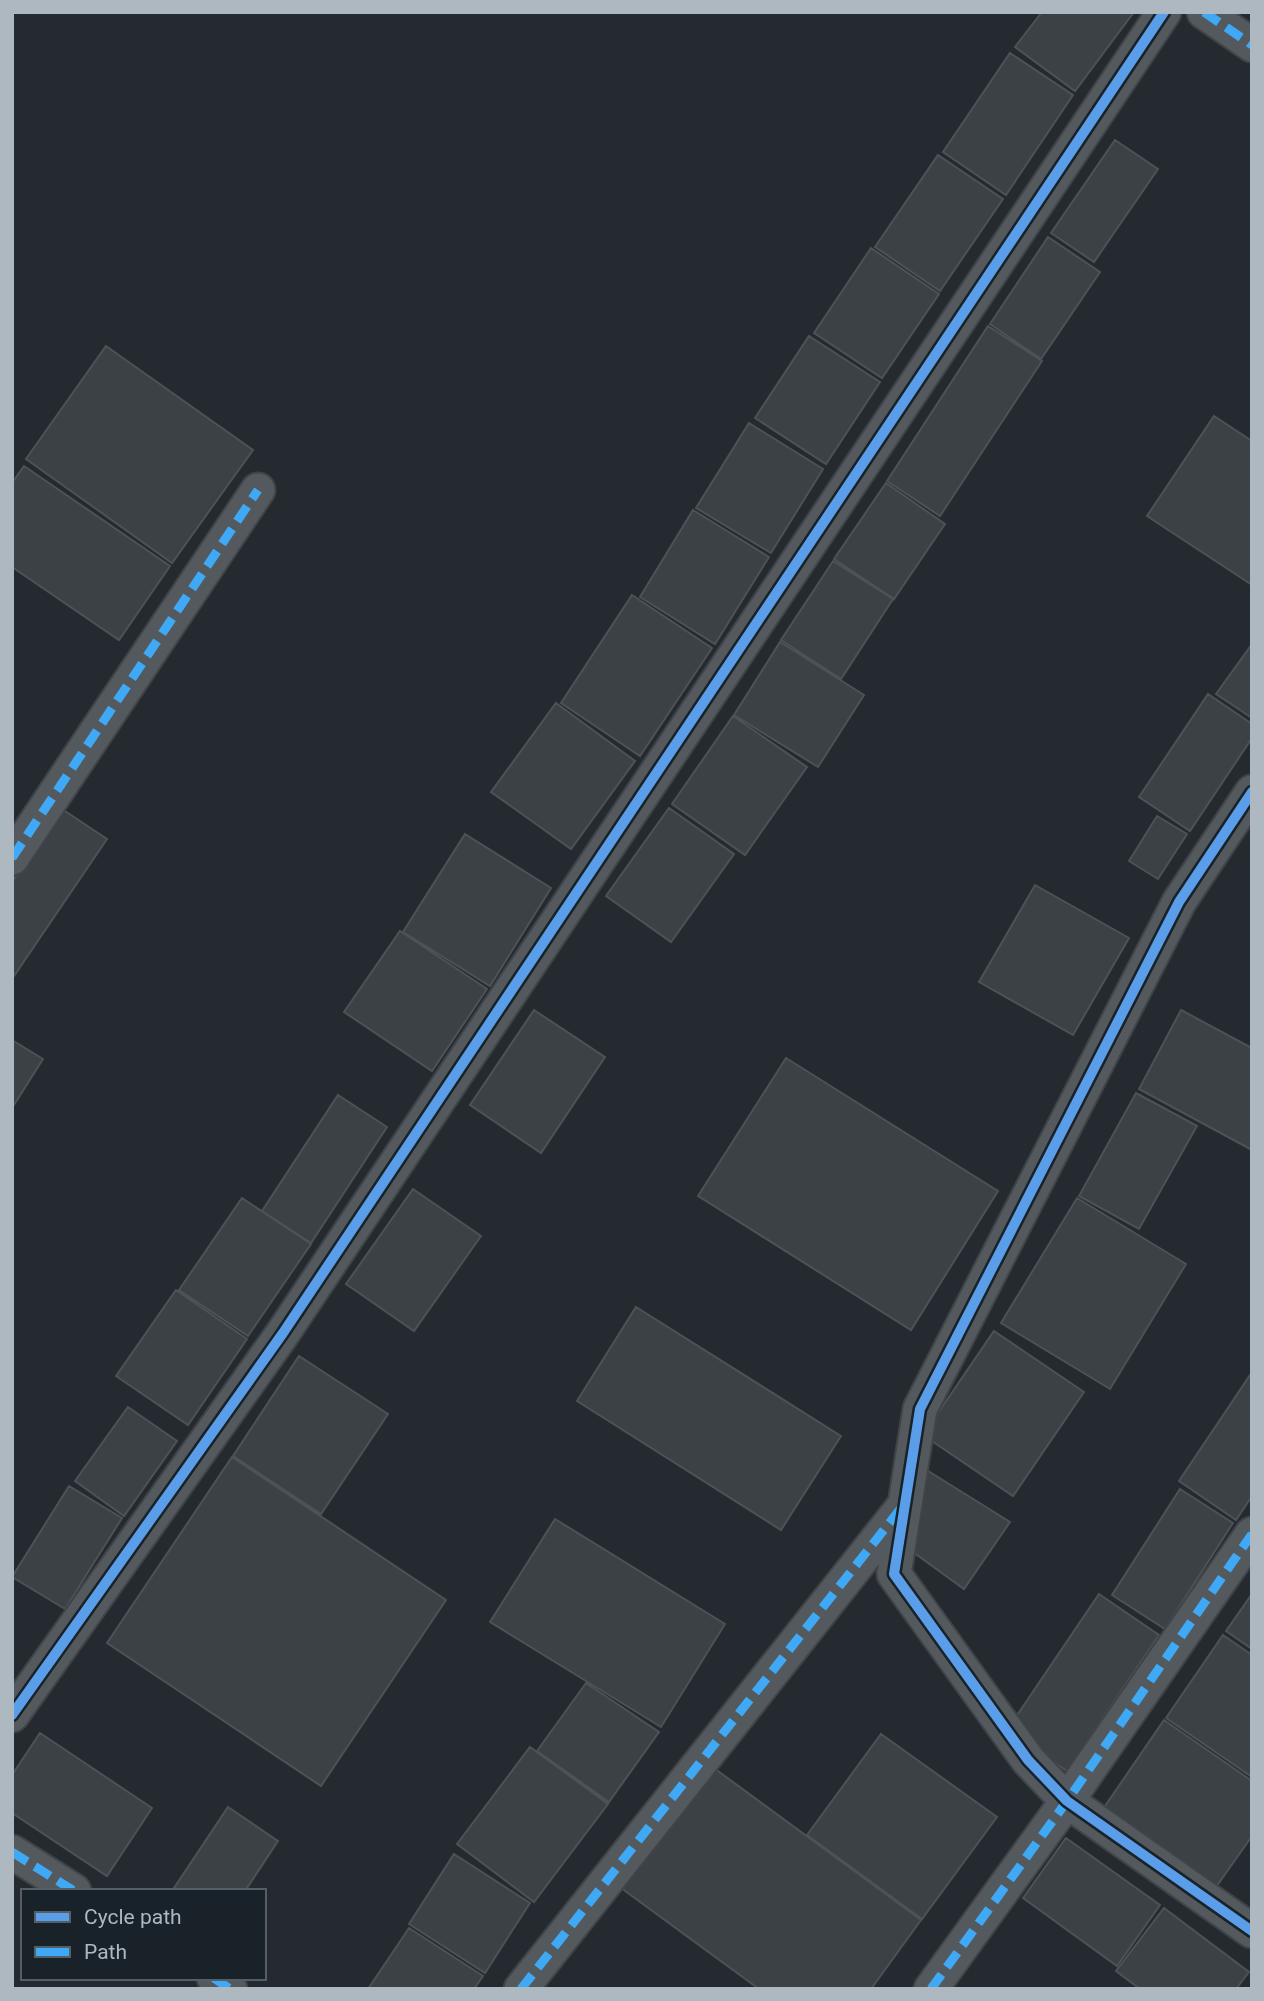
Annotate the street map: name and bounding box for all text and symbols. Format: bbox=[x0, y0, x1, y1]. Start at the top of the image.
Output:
legend bbox=[21, 1889, 266, 1980]
text: Cycle path bbox=[84, 1905, 182, 1929]
text: Path bbox=[84, 1940, 127, 1964]

